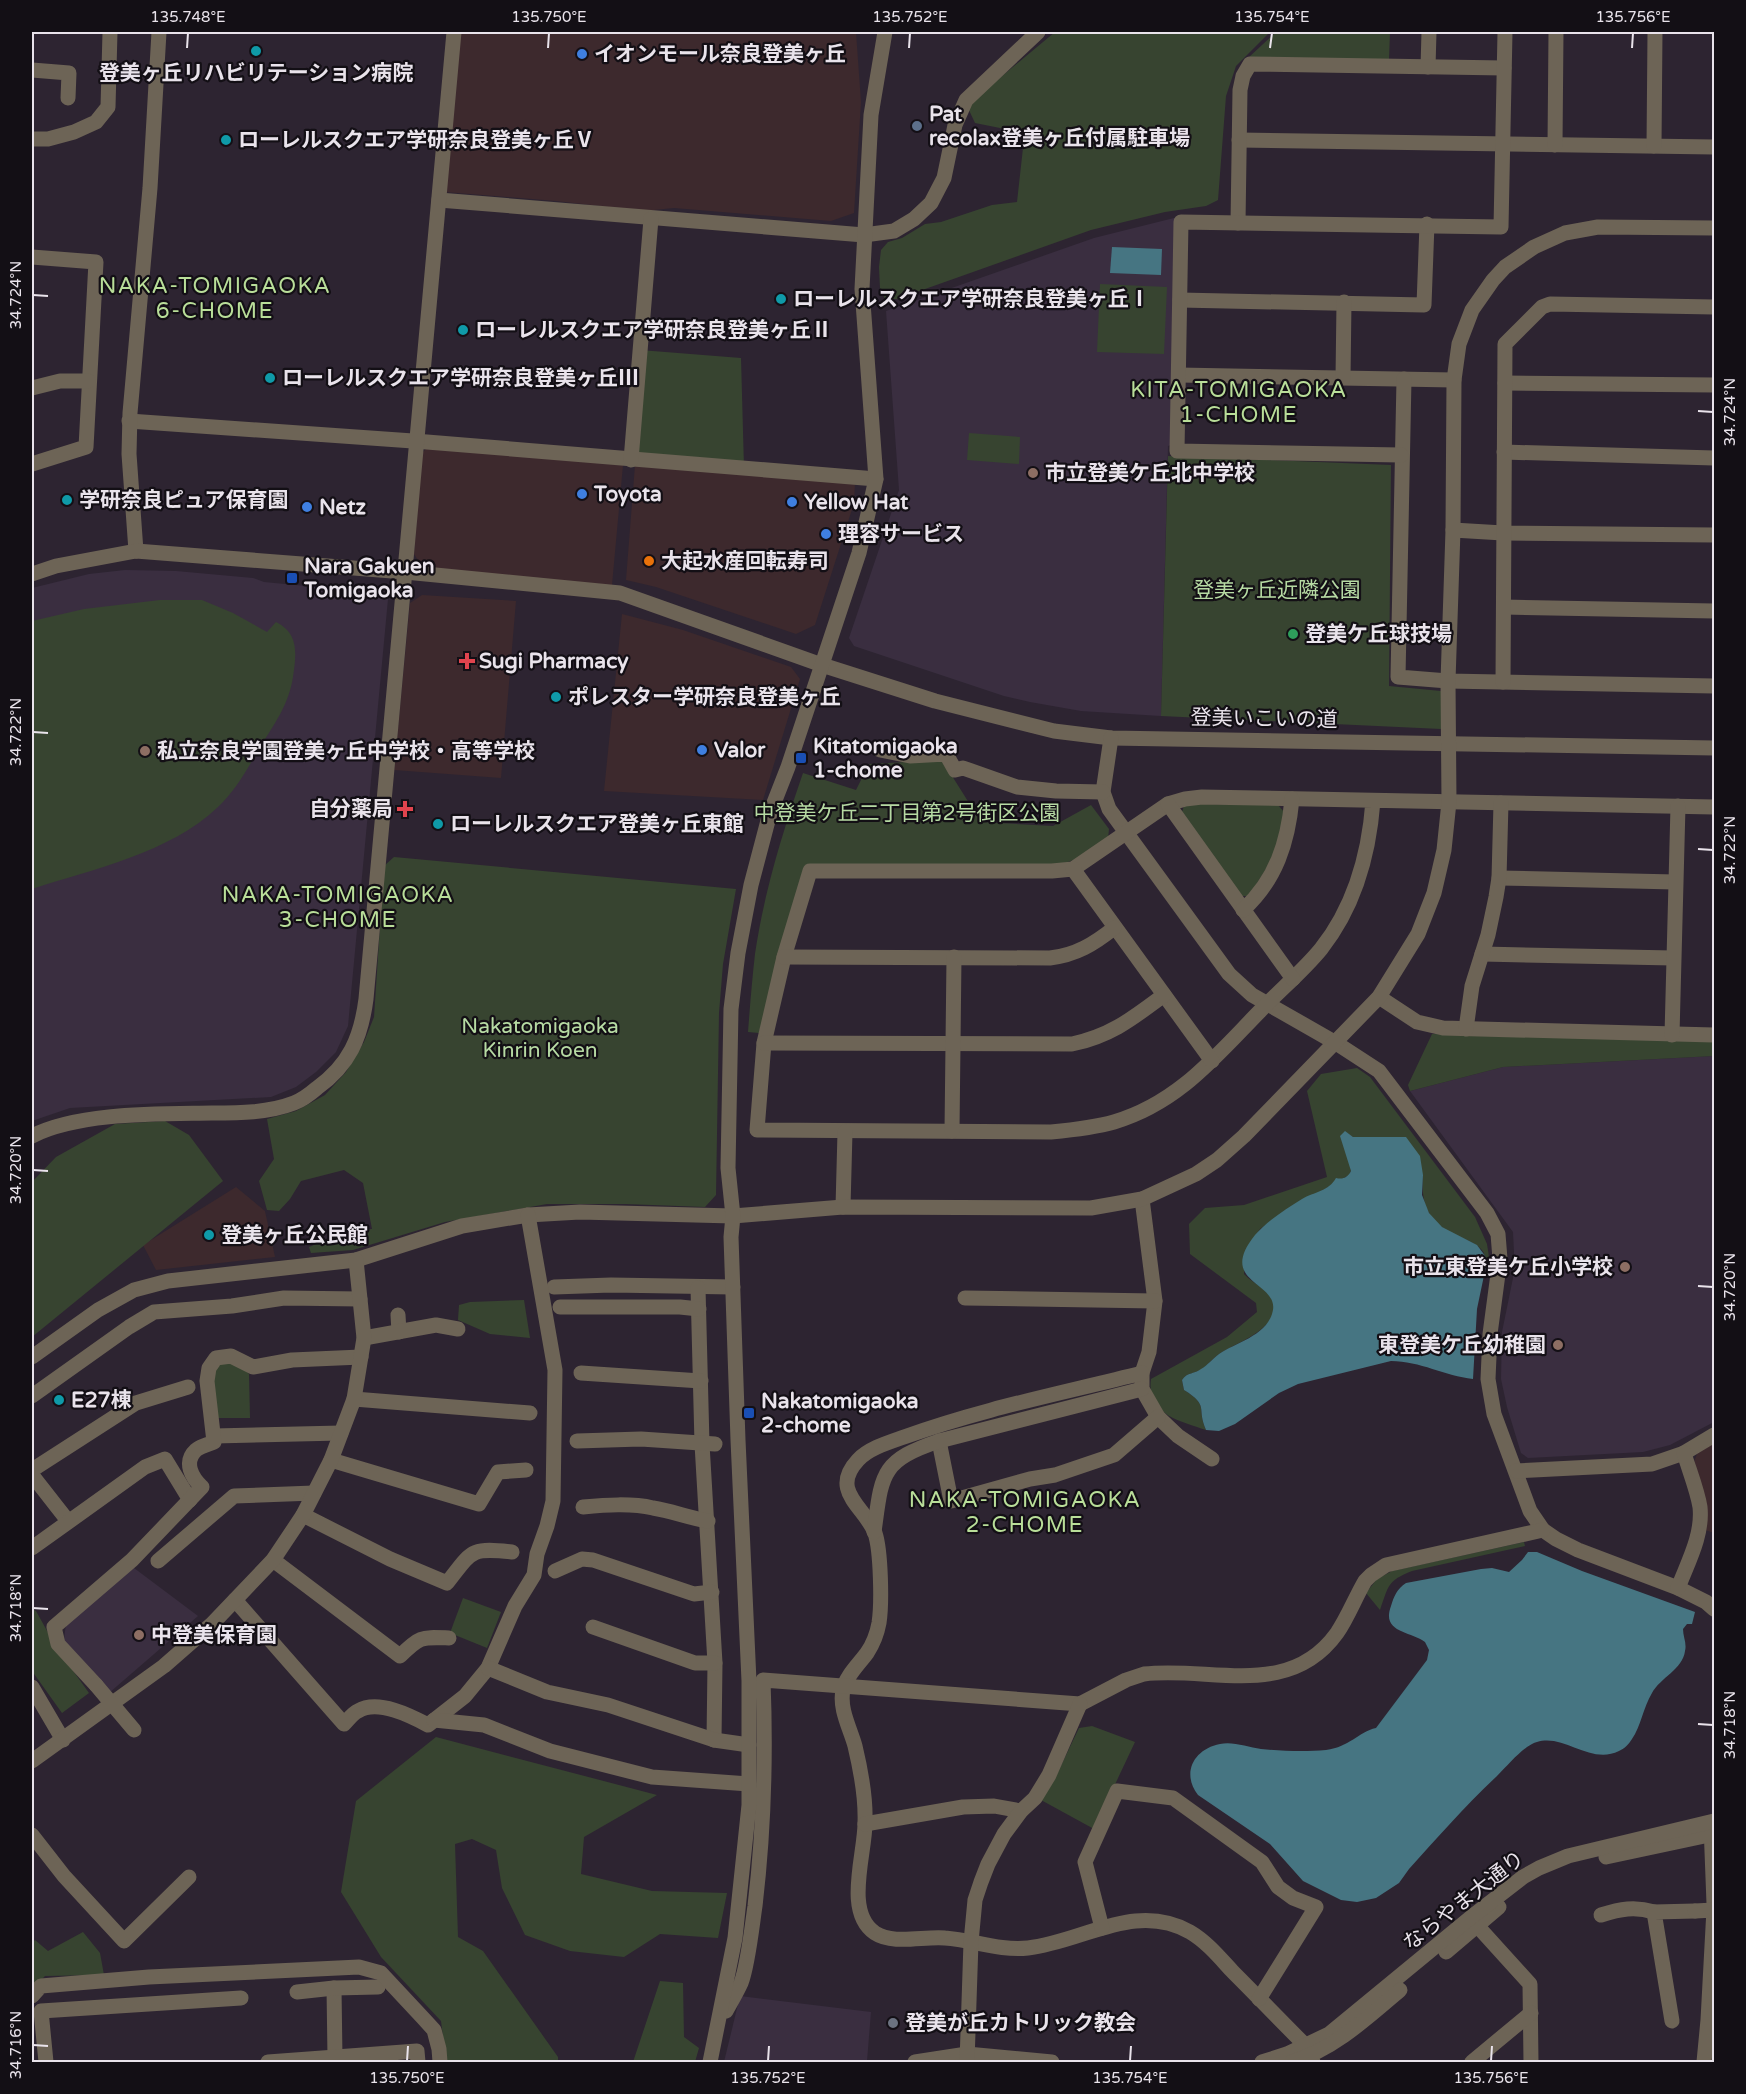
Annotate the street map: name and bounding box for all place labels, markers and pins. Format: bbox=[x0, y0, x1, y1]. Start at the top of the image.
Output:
place label: イオンモール奈良登美ヶ丘 bbox=[594, 42, 846, 67]
marker: 登美ヶ丘リハビリテーション病院 bbox=[249, 44, 263, 58]
marker: イオンモール奈良登美ヶ丘 bbox=[575, 47, 589, 61]
place label: 登美ヶ丘リハビリテーション病院 bbox=[99, 61, 413, 86]
place label: Pat recolax登美ヶ丘付属駐車場 bbox=[929, 102, 1190, 151]
marker: Pat recolax登美ヶ丘付属駐車場 bbox=[910, 119, 924, 133]
place label: ローレルスクエア学研奈良登美ヶ丘Ⅴ bbox=[238, 128, 595, 153]
marker: ローレルスクエア学研奈良登美ヶ丘Ⅴ bbox=[219, 133, 233, 147]
place label: ローレルスクエア学研奈良登美ヶ丘Ⅰ bbox=[793, 287, 1150, 312]
marker: ローレルスクエア学研奈良登美ヶ丘Ⅰ bbox=[774, 292, 788, 306]
place label: ローレルスクエア学研奈良登美ヶ丘Ⅱ bbox=[475, 318, 832, 343]
marker: ローレルスクエア学研奈良登美ヶ丘Ⅱ bbox=[456, 323, 470, 337]
place label: ローレルスクエア学研奈良登美ヶ丘Ⅲ bbox=[282, 366, 639, 391]
marker: ローレルスクエア学研奈良登美ヶ丘Ⅲ bbox=[263, 371, 277, 385]
place label: 市立登美ケ丘北中学校 bbox=[1045, 461, 1255, 486]
marker: 市立登美ケ丘北中学校 bbox=[1026, 466, 1040, 480]
place label: Toyota bbox=[593, 482, 662, 507]
marker: Toyota bbox=[575, 487, 589, 501]
place label: 学研奈良ピュア保育園 bbox=[79, 488, 289, 513]
place label: Yellow Hat bbox=[804, 490, 908, 515]
marker: 学研奈良ピュア保育園 bbox=[60, 493, 74, 507]
place label: Netz bbox=[319, 495, 366, 520]
marker: Yellow Hat bbox=[785, 495, 799, 509]
marker: Netz bbox=[300, 500, 314, 514]
place label: 理容サービス bbox=[838, 522, 964, 547]
marker: 理容サービス bbox=[819, 527, 833, 541]
place label: 大起水産回転寿司 bbox=[661, 549, 829, 574]
place label: Nara Gakuen Tomigaoka bbox=[303, 554, 435, 603]
marker: 大起水産回転寿司 bbox=[642, 554, 656, 568]
marker: Nara Gakuen Tomigaoka bbox=[285, 571, 299, 585]
place label: 登美ケ丘球技場 bbox=[1305, 622, 1452, 647]
marker: 登美ケ丘球技場 bbox=[1286, 627, 1300, 641]
place label: Sugi Pharmacy bbox=[479, 649, 629, 674]
marker: Sugi Pharmacy bbox=[460, 654, 474, 668]
place label: ポレスター学研奈良登美ヶ丘 bbox=[568, 685, 841, 710]
marker: ポレスター学研奈良登美ヶ丘 bbox=[549, 690, 563, 704]
place label: Kitatomigaoka 1-chome bbox=[813, 734, 958, 783]
place label: Valor bbox=[714, 738, 766, 763]
place label: 私立奈良学園登美ヶ丘中学校・高等学校 bbox=[157, 739, 535, 764]
marker: Valor bbox=[695, 743, 709, 757]
marker: 私立奈良学園登美ヶ丘中学校・高等学校 bbox=[138, 744, 152, 758]
marker: Kitatomigaoka 1-chome bbox=[794, 751, 808, 765]
place label: 自分薬局 bbox=[309, 797, 393, 822]
marker: 自分薬局 bbox=[398, 802, 412, 816]
place label: ローレルスクエア登美ヶ丘東館 bbox=[450, 812, 744, 837]
marker: ローレルスクエア登美ヶ丘東館 bbox=[431, 817, 445, 831]
place label: 登美ヶ丘公民館 bbox=[221, 1223, 368, 1248]
marker: 登美ヶ丘公民館 bbox=[202, 1228, 216, 1242]
place label: 市立東登美ケ丘小学校 bbox=[1403, 1255, 1613, 1280]
marker: 市立東登美ケ丘小学校 bbox=[1618, 1260, 1632, 1274]
place label: 東登美ケ丘幼稚園 bbox=[1378, 1333, 1546, 1358]
marker: 東登美ケ丘幼稚園 bbox=[1551, 1338, 1565, 1352]
place label: E27棟 bbox=[71, 1388, 132, 1413]
place label: Nakatomigaoka 2-chome bbox=[761, 1389, 918, 1438]
marker: E27棟 bbox=[52, 1393, 66, 1407]
marker: Nakatomigaoka 2-chome bbox=[742, 1406, 756, 1420]
place label: 中登美保育園 bbox=[151, 1623, 277, 1648]
marker: 中登美保育園 bbox=[132, 1628, 146, 1642]
place label: 登美が丘カトリック教会 bbox=[905, 2011, 1136, 2036]
marker: 登美が丘カトリック教会 bbox=[886, 2016, 900, 2030]

